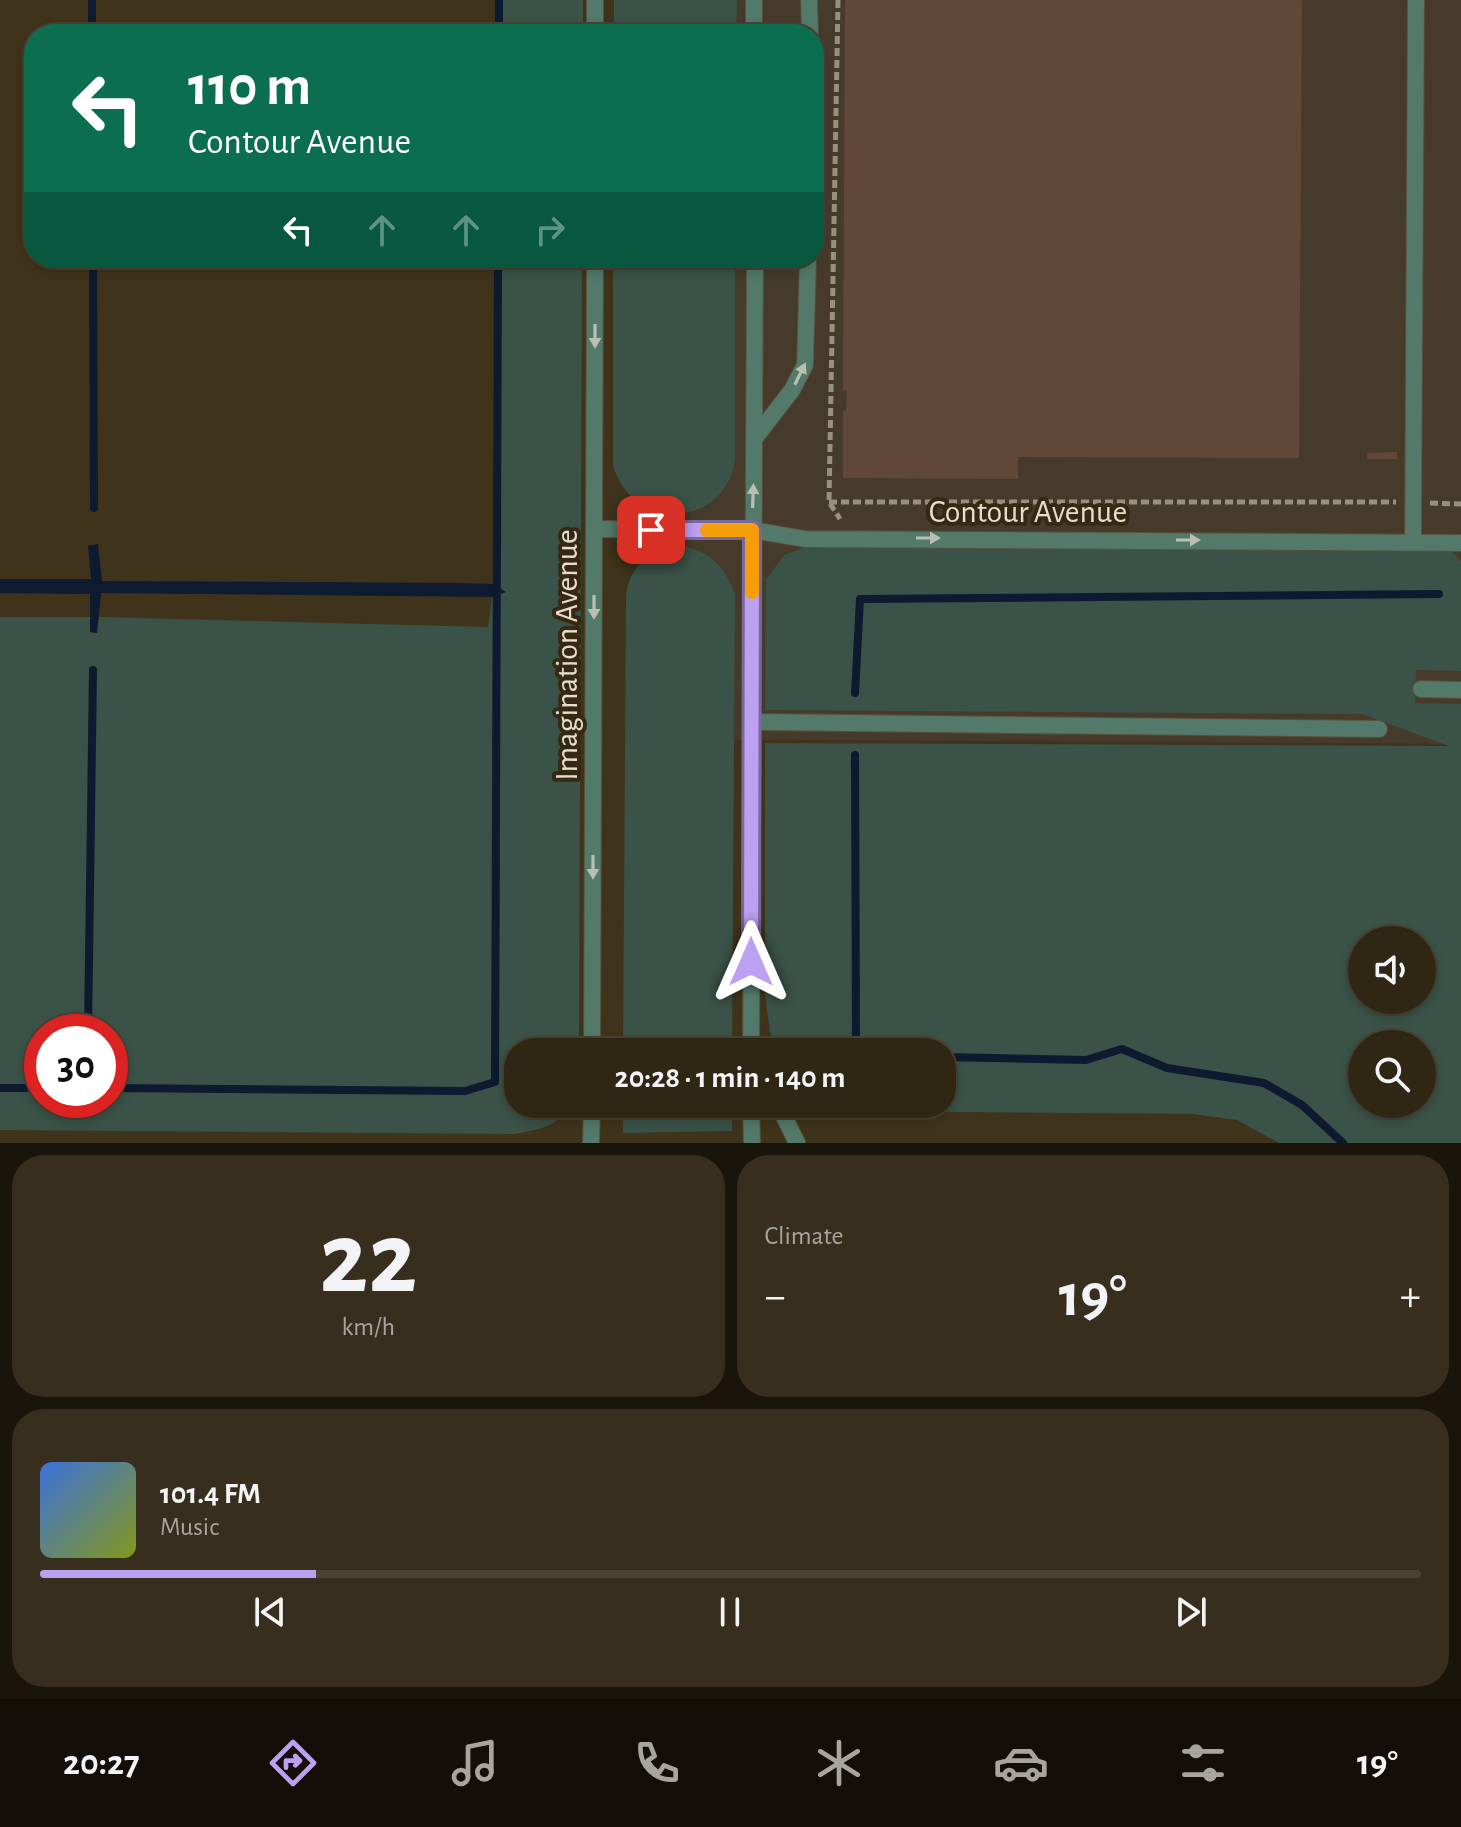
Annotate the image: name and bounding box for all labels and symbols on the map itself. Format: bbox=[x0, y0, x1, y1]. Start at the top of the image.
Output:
one-way arrow bbox=[589, 324, 601, 349]
one-way arrow bbox=[793, 363, 807, 386]
one-way arrow bbox=[747, 483, 760, 508]
pin bbox=[617, 496, 685, 564]
street label: Contour Avenue bbox=[929, 496, 1127, 528]
street label: Imagination Avenue bbox=[551, 529, 583, 781]
one-way arrow bbox=[916, 532, 941, 544]
one-way arrow bbox=[1176, 534, 1201, 546]
one-way arrow bbox=[588, 595, 600, 620]
one-way arrow bbox=[587, 855, 599, 880]
position arrow bbox=[709, 920, 793, 1004]
speed limit sign: 30 bbox=[24, 1014, 128, 1118]

